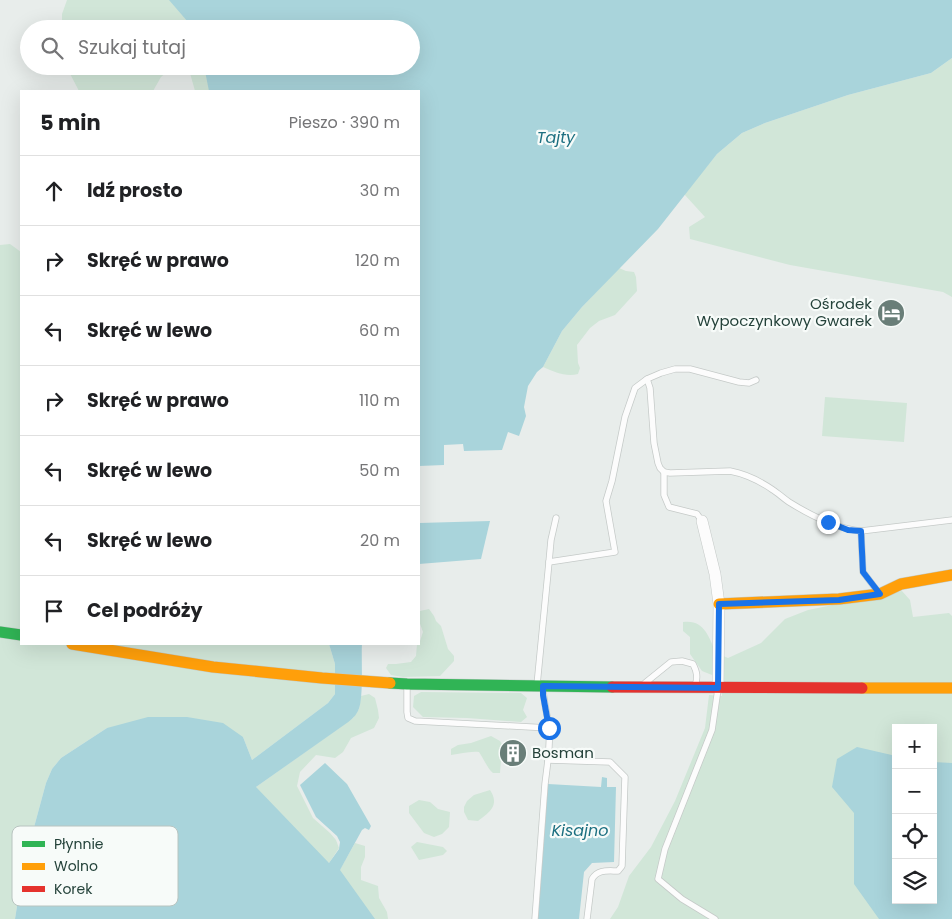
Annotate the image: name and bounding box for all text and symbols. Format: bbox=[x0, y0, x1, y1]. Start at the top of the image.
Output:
search box bbox=[20, 20, 420, 75]
icon: search bbox=[38, 34, 66, 62]
text: Szukaj tutaj bbox=[78, 34, 186, 61]
text: 5 min bbox=[40, 108, 101, 137]
text: Pieszo · 390 m bbox=[289, 111, 400, 134]
water label: Tajty bbox=[537, 126, 576, 149]
icon: ahead bbox=[40, 177, 68, 205]
text: Idź prosto bbox=[87, 177, 183, 204]
text: 30 m bbox=[360, 179, 400, 202]
icon: right bbox=[40, 247, 68, 275]
text: Skręć w prawo bbox=[87, 247, 229, 274]
text: 120 m bbox=[355, 249, 400, 272]
place label: Ośrodek Wypoczynkowy Gwarek bbox=[696, 293, 872, 331]
hotel icon: Ośrodek Wypoczynkowy Gwarek bbox=[876, 298, 906, 328]
icon: left bbox=[40, 317, 68, 345]
text: Skręć w lewo bbox=[87, 317, 212, 344]
text: 60 m bbox=[359, 319, 400, 342]
icon: right bbox=[40, 387, 68, 415]
text: Skręć w prawo bbox=[87, 387, 229, 414]
text: 110 m bbox=[359, 389, 400, 412]
icon: left bbox=[40, 457, 68, 485]
text: Skręć w lewo bbox=[87, 457, 212, 484]
text: 50 m bbox=[359, 459, 400, 482]
route end bbox=[817, 511, 840, 534]
icon: left bbox=[40, 527, 68, 555]
text: Skręć w lewo bbox=[87, 527, 212, 554]
text: 20 m bbox=[360, 529, 400, 552]
icon: arrive bbox=[40, 597, 68, 625]
text: Cel podróży bbox=[87, 597, 202, 624]
route start bbox=[538, 717, 561, 740]
map controls bbox=[892, 724, 937, 904]
button: + bbox=[892, 724, 937, 769]
building icon: Bosman bbox=[498, 738, 528, 768]
place label: Bosman bbox=[532, 742, 594, 763]
button: − bbox=[892, 769, 937, 814]
button: locate bbox=[892, 814, 937, 859]
water label: Kisajno bbox=[551, 819, 609, 842]
legend bbox=[12, 826, 178, 906]
text: Płynnie bbox=[54, 834, 104, 854]
text: Wolno bbox=[54, 856, 98, 876]
button: layers bbox=[892, 859, 937, 904]
text: Korek bbox=[54, 879, 93, 899]

